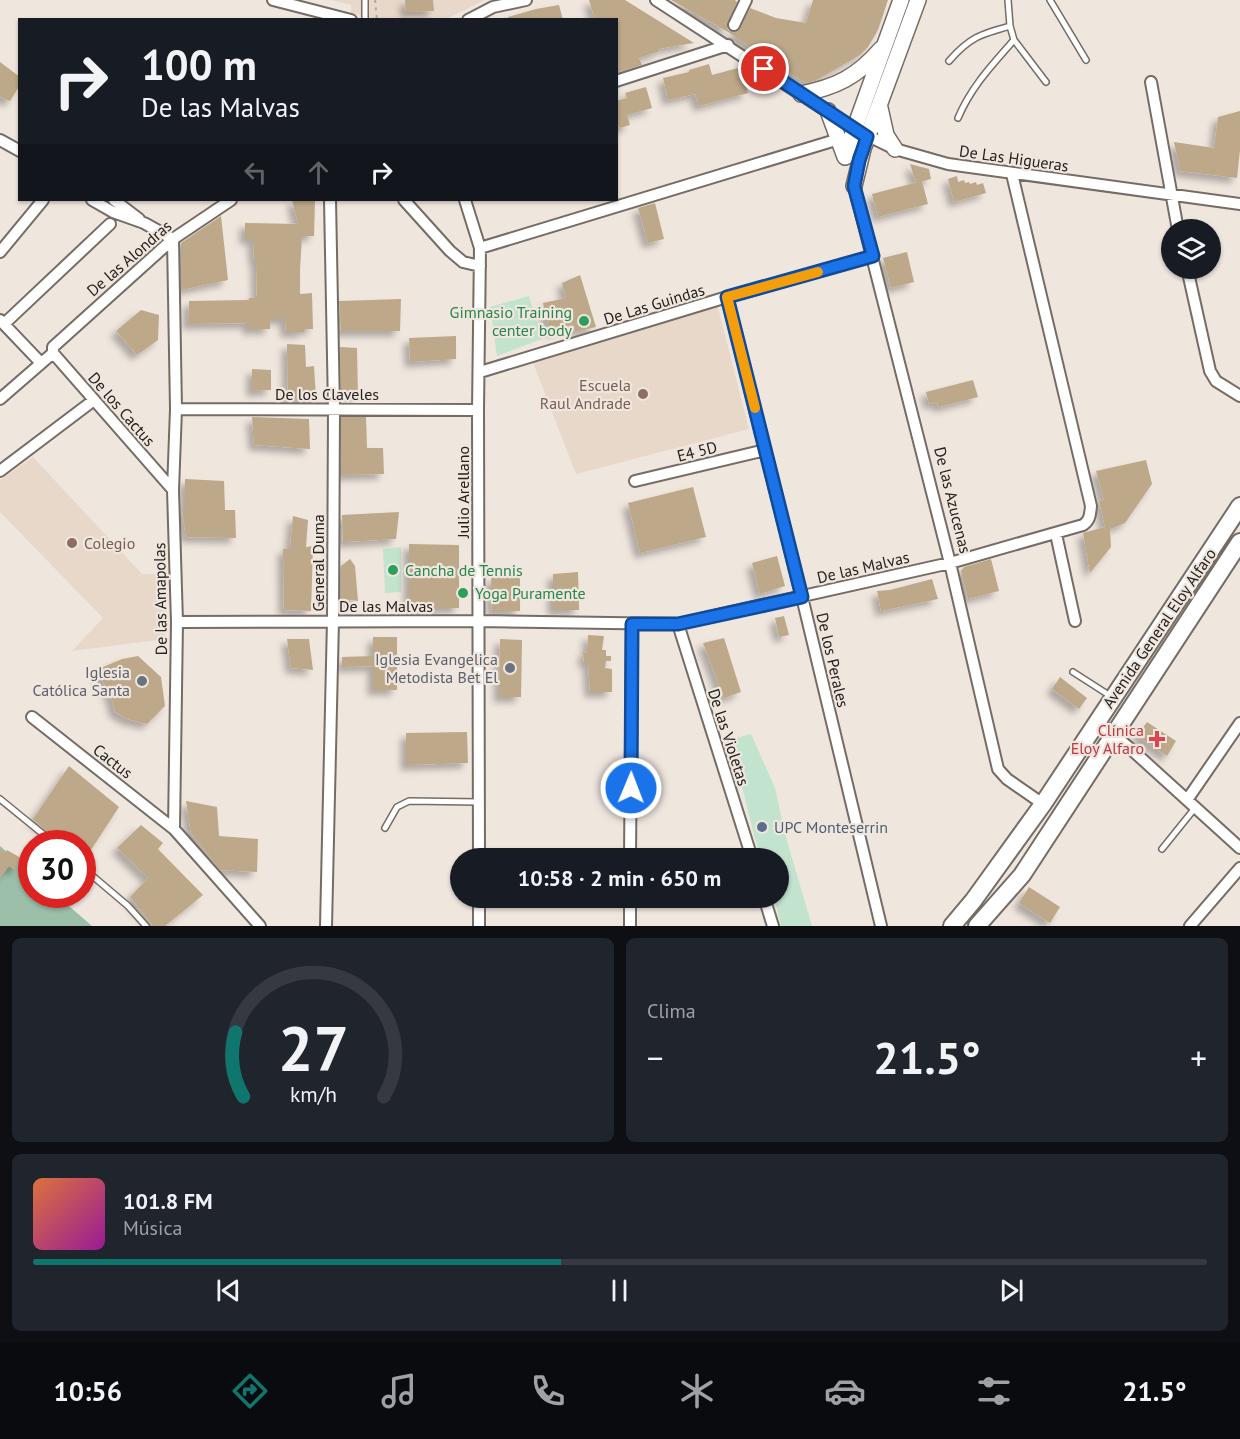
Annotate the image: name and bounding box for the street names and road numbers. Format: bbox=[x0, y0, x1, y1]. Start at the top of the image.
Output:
street label: De Las Higueras bbox=[958, 140, 1070, 176]
street label: De las Alondras bbox=[82, 215, 176, 300]
street label: De Las Guindas bbox=[601, 279, 707, 329]
street label: De los Cactus bbox=[84, 368, 160, 450]
street label: De los Claveles bbox=[275, 384, 379, 404]
street label: E4 5D bbox=[675, 436, 719, 466]
street label: De las Azucenas bbox=[930, 445, 976, 556]
street label: Julio Arellano bbox=[453, 446, 473, 539]
street label: General Duma bbox=[308, 514, 328, 612]
street label: De las Amapolas bbox=[149, 542, 171, 656]
street label: Avenida General Eloy Alfaro bbox=[1098, 544, 1220, 712]
street label: De las Malvas bbox=[815, 547, 911, 587]
street label: De las Malvas bbox=[339, 596, 433, 616]
street label: De los Perales bbox=[812, 611, 854, 710]
street label: De las Violetas bbox=[704, 686, 754, 788]
street label: Cactus bbox=[89, 739, 137, 783]

